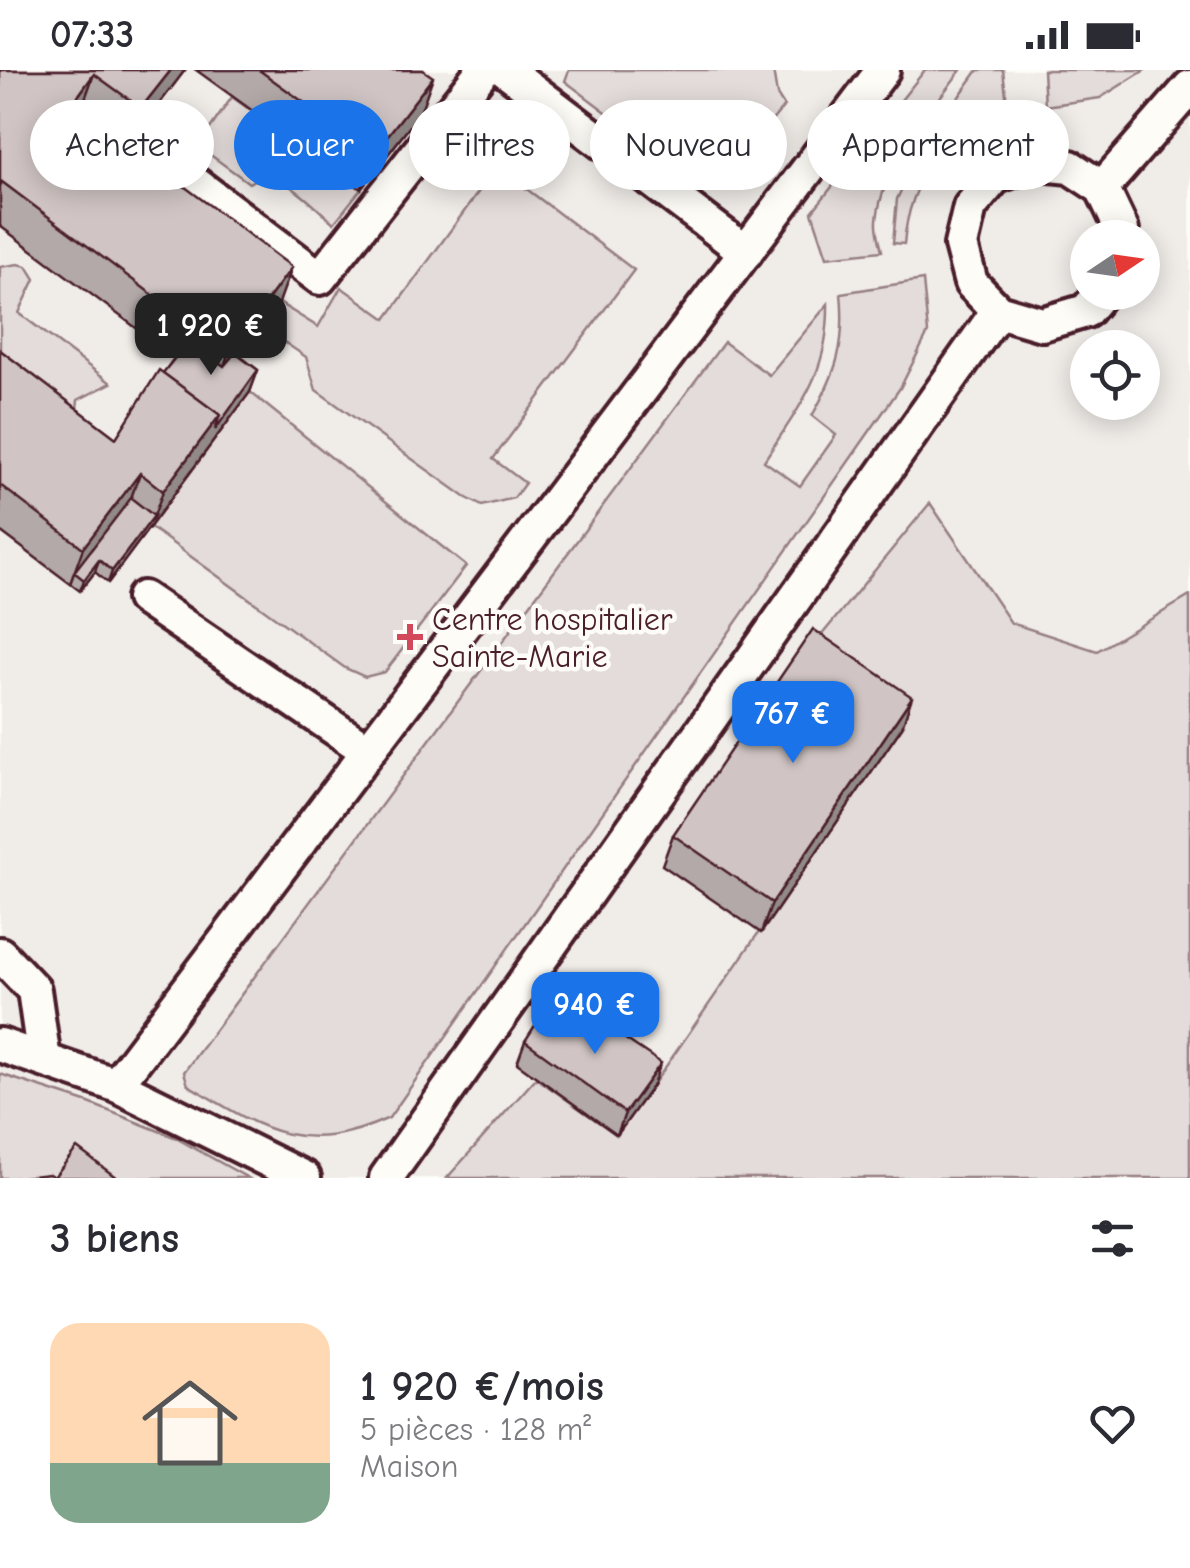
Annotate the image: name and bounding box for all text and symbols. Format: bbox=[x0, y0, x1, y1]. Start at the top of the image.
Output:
text: 07:33 bbox=[50, 13, 134, 57]
chip: Acheter bbox=[30, 100, 214, 190]
chip: Louer bbox=[234, 100, 389, 190]
chip: Filtres bbox=[409, 100, 570, 190]
chip: Nouveau bbox=[590, 100, 787, 190]
chip: Appartement bbox=[807, 100, 1069, 190]
north arrow bbox=[1070, 220, 1160, 310]
map controls bbox=[1070, 220, 1160, 420]
pin: 1 920 € bbox=[119, 293, 303, 378]
text: 1 920 € bbox=[157, 307, 265, 344]
button: locate bbox=[1070, 330, 1160, 420]
place label: Centre hospitalier Sainte-Marie bbox=[432, 601, 673, 675]
marker: Centre hospitalier Sainte-Marie bbox=[397, 624, 423, 650]
pin: 767 € bbox=[723, 681, 863, 766]
text: 767 € bbox=[754, 695, 832, 732]
pin: 940 € bbox=[525, 972, 665, 1057]
text: 940 € bbox=[553, 986, 637, 1023]
icon: filters bbox=[1085, 1211, 1140, 1266]
text: 3 biens bbox=[50, 1214, 179, 1263]
text: 1 920 €/mois bbox=[360, 1362, 604, 1411]
icon: home bbox=[130, 1363, 250, 1483]
icon: heart bbox=[1085, 1396, 1140, 1451]
text: 5 pièces · 128 m² bbox=[360, 1411, 591, 1448]
text: Maison bbox=[360, 1448, 458, 1485]

